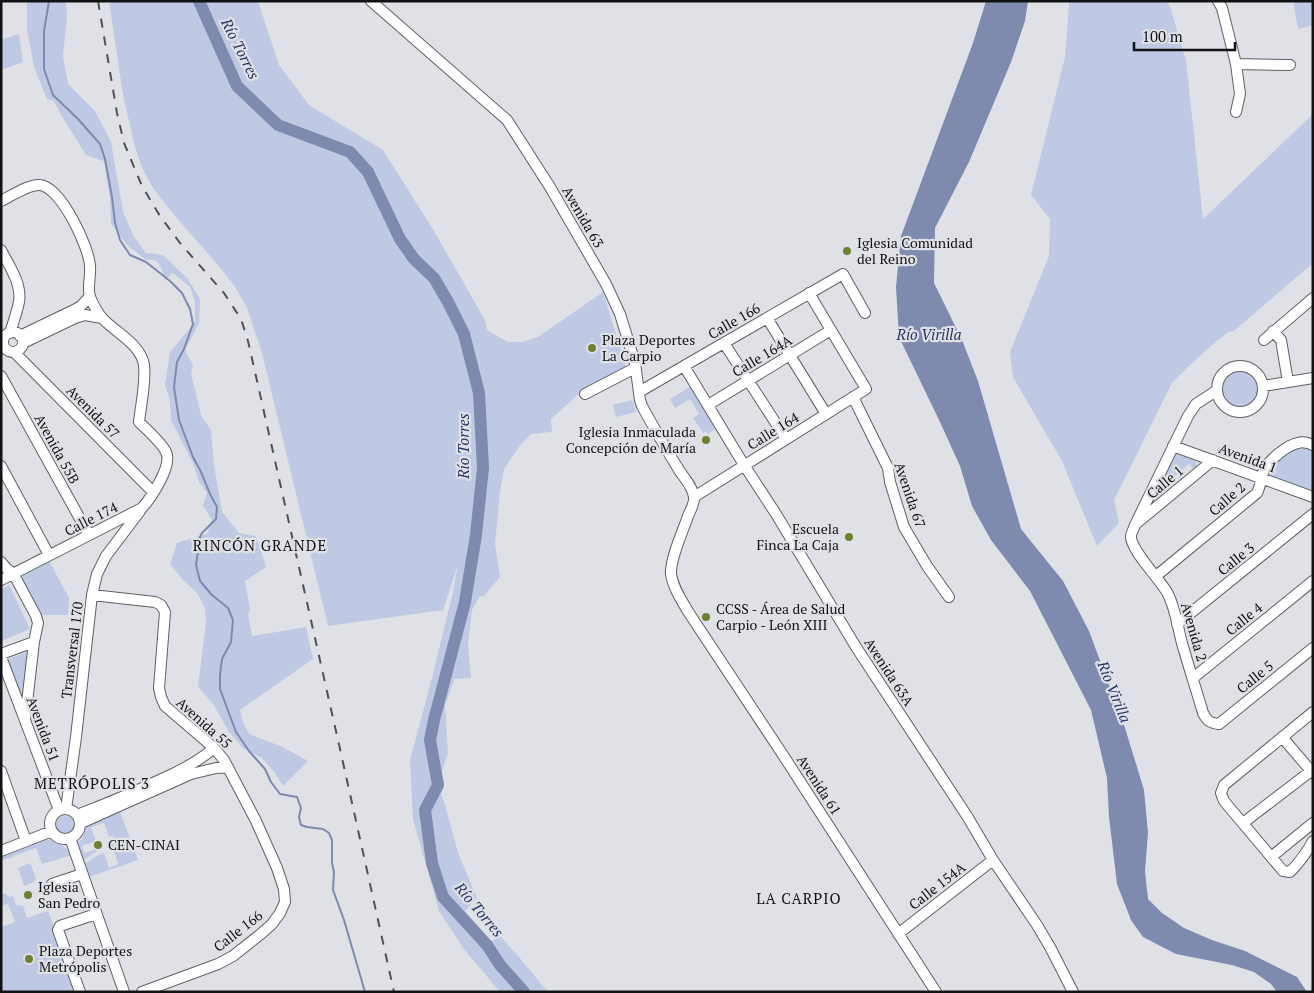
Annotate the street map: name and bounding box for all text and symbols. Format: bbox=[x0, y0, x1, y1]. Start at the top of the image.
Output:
water label: Río Torres bbox=[217, 14, 265, 82]
scale bar bbox=[1134, 20, 1235, 52]
text: 100 m bbox=[1142, 26, 1183, 46]
street label: Avenida 63 bbox=[558, 182, 609, 251]
place label: Iglesia Comunidad del Reino bbox=[857, 233, 973, 268]
marker: Iglesia Comunidad del Reino bbox=[841, 245, 853, 257]
street label: Calle 166 bbox=[704, 298, 764, 343]
water label: Río Virilla bbox=[896, 324, 961, 344]
place label: Plaza Deportes La Carpio bbox=[602, 330, 695, 365]
street label: Calle 164A bbox=[728, 330, 796, 381]
marker: Plaza Deportes La Carpio bbox=[586, 342, 598, 354]
street label: Avenida 57 bbox=[63, 381, 124, 442]
street label: Calle 164 bbox=[743, 407, 803, 454]
street label: Avenida 55B bbox=[31, 411, 84, 487]
water label: Río Torres bbox=[453, 413, 473, 480]
place label: Iglesia Inmaculada Concepción de María bbox=[566, 422, 696, 457]
marker: Iglesia Inmaculada Concepción de María bbox=[700, 434, 712, 446]
street label: Avenida 1 bbox=[1216, 438, 1280, 477]
street label: Avenida 67 bbox=[890, 460, 931, 530]
street label: Calle 1 bbox=[1142, 461, 1187, 503]
street label: Calle 2 bbox=[1204, 478, 1249, 520]
street label: Calle 174 bbox=[61, 497, 121, 540]
place label: Escuela Finca La Caja bbox=[757, 519, 839, 554]
marker: Escuela Finca La Caja bbox=[843, 531, 855, 543]
district label: RINCÓN GRANDE bbox=[193, 535, 327, 555]
street label: Calle 3 bbox=[1213, 538, 1258, 579]
street label: Calle 4 bbox=[1221, 598, 1267, 639]
place label: CCSS - Área de Salud Carpio - León XIII bbox=[716, 599, 846, 634]
street label: Transversal 170 bbox=[56, 600, 87, 699]
street label: Avenida 2 bbox=[1177, 600, 1212, 664]
marker: CCSS - Área de Salud Carpio - León XIII bbox=[700, 611, 712, 623]
street label: Avenida 63A bbox=[860, 634, 919, 710]
street label: Calle 5 bbox=[1232, 656, 1277, 697]
water label: Río Virilla bbox=[1093, 657, 1136, 725]
street label: Avenida 55 bbox=[173, 693, 236, 752]
street label: Avenida 51 bbox=[22, 694, 65, 764]
street label: Avenida 61 bbox=[793, 751, 846, 818]
district label: METRÓPOLIS 3 bbox=[34, 773, 150, 793]
place label: CEN-CINAI bbox=[108, 835, 180, 854]
marker: CEN-CINAI bbox=[92, 839, 104, 851]
street label: Calle 154A bbox=[904, 857, 969, 914]
place label: Iglesia San Pedro bbox=[38, 877, 100, 912]
water label: Río Torres bbox=[450, 877, 509, 941]
district label: LA CARPIO bbox=[756, 888, 842, 908]
marker: Iglesia San Pedro bbox=[22, 889, 34, 901]
street label: Calle 166 bbox=[209, 905, 267, 956]
place label: Plaza Deportes Metrópolis bbox=[39, 941, 132, 976]
marker: Plaza Deportes Metrópolis bbox=[23, 953, 35, 965]

